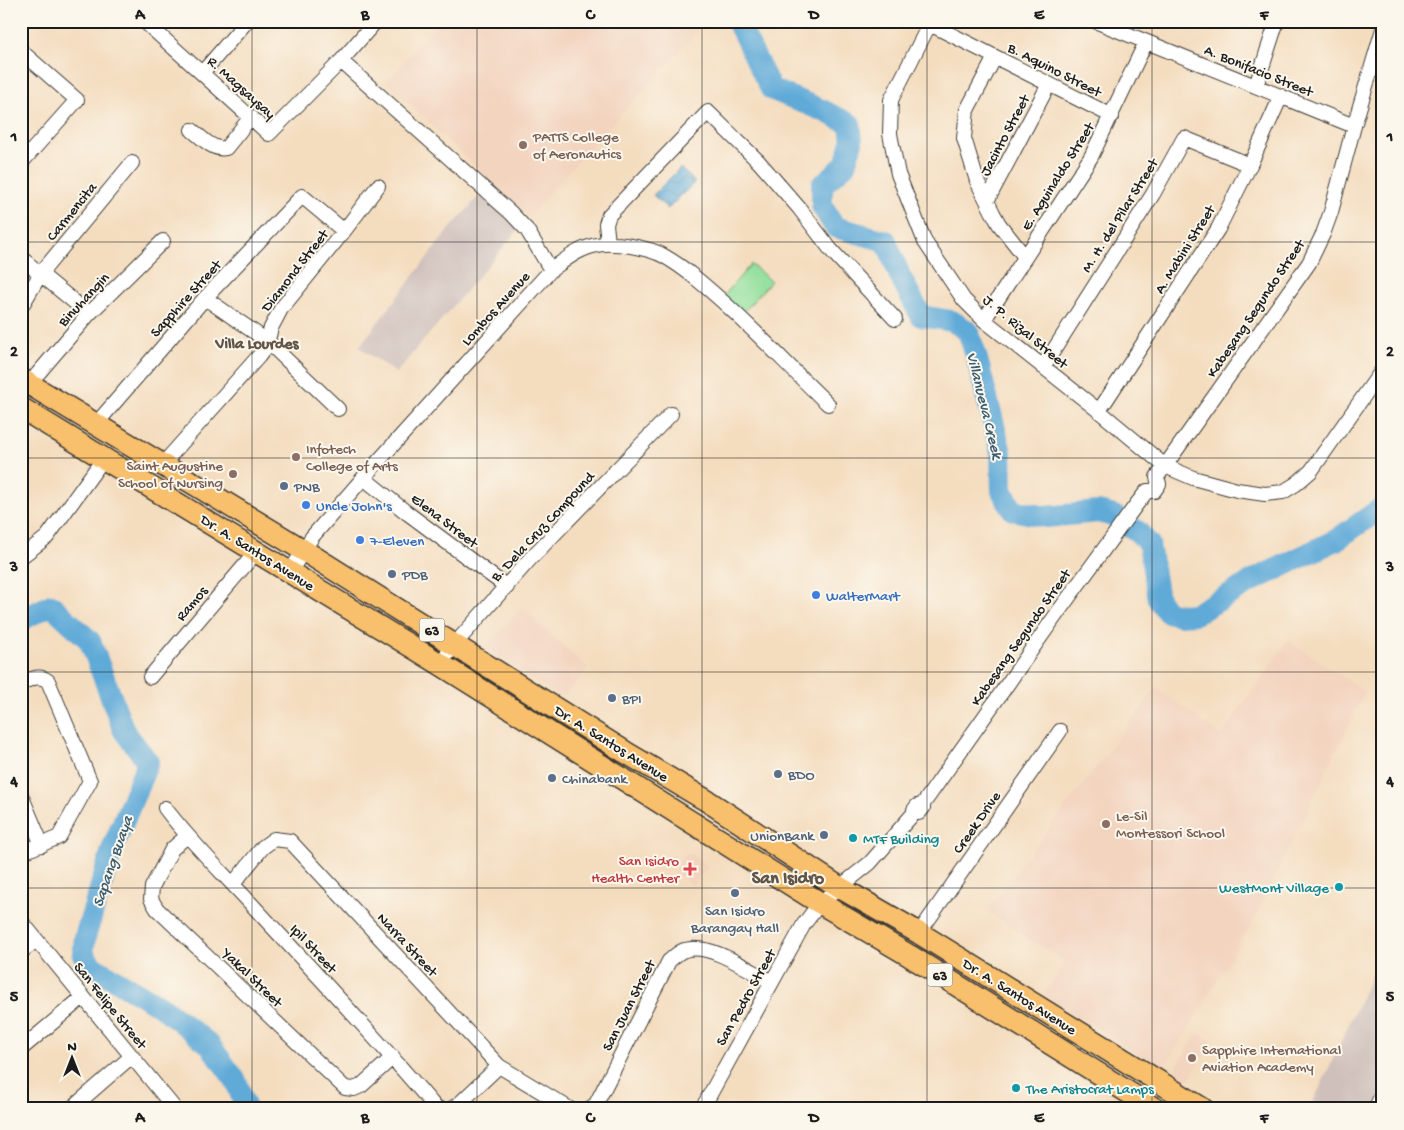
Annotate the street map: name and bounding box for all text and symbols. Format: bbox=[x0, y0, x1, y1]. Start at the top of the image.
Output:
text: A bbox=[134, 7, 146, 26]
text: B bbox=[360, 7, 370, 26]
text: C bbox=[585, 7, 596, 26]
text: D bbox=[807, 7, 820, 26]
text: E bbox=[1034, 7, 1045, 26]
text: F bbox=[1259, 7, 1270, 26]
street label: B. Aquino Street bbox=[1003, 39, 1106, 103]
street label: A. Bonifacio Street bbox=[1201, 42, 1317, 103]
street label: R. Magsaysay bbox=[203, 53, 279, 124]
street label: Jacinto Street bbox=[977, 91, 1036, 180]
street label: E. Aguinaldo Street bbox=[1018, 118, 1100, 234]
text: 1 bbox=[10, 129, 17, 148]
place label: PATTS College of Aeronautics bbox=[532, 129, 622, 164]
text: 1 bbox=[1386, 129, 1393, 148]
marker: PATTS College of Aeronautics bbox=[517, 139, 529, 151]
street label: M. H. del Pilar Street bbox=[1078, 154, 1164, 276]
street label: Carmencita bbox=[44, 179, 102, 245]
street label: A. Mabini Street bbox=[1151, 201, 1221, 298]
street label: Diamond Street bbox=[257, 225, 334, 317]
street label: Kabesang Segundo Street bbox=[1204, 235, 1311, 382]
street label: Sapphire Street bbox=[147, 256, 227, 342]
street label: Lombos Avenue bbox=[458, 268, 535, 350]
street label: Binuhangin bbox=[54, 270, 114, 332]
street label: J. P. Rizal Street bbox=[978, 292, 1072, 375]
district label: Villa Lourdes bbox=[215, 336, 300, 355]
text: 2 bbox=[10, 344, 18, 363]
text: 2 bbox=[1386, 344, 1394, 363]
water label: Villanueva Creek bbox=[960, 350, 1006, 463]
place label: Infotech College of Arts bbox=[306, 441, 398, 476]
marker: Infotech College of Arts bbox=[290, 451, 302, 463]
place label: Saint Augustine School of Nursing bbox=[118, 458, 223, 493]
marker: Saint Augustine School of Nursing bbox=[227, 468, 239, 480]
street label: B. Dela Cruz Compound bbox=[487, 468, 600, 587]
place label: PNB bbox=[293, 479, 320, 497]
marker: PNB bbox=[278, 480, 290, 492]
street label: Elena Street bbox=[407, 491, 482, 554]
place label: Uncle John's bbox=[316, 498, 392, 516]
marker: Uncle John's bbox=[300, 499, 312, 511]
street label: Dr. A. Santos Avenue bbox=[196, 511, 317, 596]
place label: 7-Eleven bbox=[369, 533, 424, 551]
marker: 7-Eleven bbox=[354, 534, 366, 546]
text: 3 bbox=[9, 559, 18, 578]
text: 3 bbox=[1385, 559, 1394, 578]
street label: Kabesang Segundo Street bbox=[968, 565, 1077, 710]
place label: PDB bbox=[401, 567, 428, 585]
marker: PDB bbox=[386, 568, 398, 580]
street label: Ramos bbox=[173, 583, 213, 625]
place label: WalterMart bbox=[826, 588, 902, 606]
marker: WalterMart bbox=[810, 589, 822, 601]
road number: 63 bbox=[420, 618, 444, 642]
place label: BPI bbox=[621, 691, 642, 709]
marker: BPI bbox=[606, 692, 618, 704]
street label: Dr. A. Santos Avenue bbox=[550, 702, 671, 787]
place label: BDO bbox=[787, 767, 814, 785]
marker: BDO bbox=[772, 768, 784, 780]
place label: Chinabank bbox=[562, 771, 628, 789]
marker: Chinabank bbox=[546, 772, 558, 784]
text: 4 bbox=[9, 774, 18, 793]
text: 4 bbox=[1385, 774, 1394, 793]
street label: Creek Drive bbox=[950, 788, 1006, 858]
place label: Le-Sil Montessori School bbox=[1116, 808, 1225, 843]
water label: Sapang Buaya bbox=[90, 813, 139, 910]
marker: Le-Sil Montessori School bbox=[1100, 818, 1112, 830]
place label: UnionBank bbox=[750, 828, 815, 846]
marker: UnionBank bbox=[818, 829, 830, 841]
place label: MTF Building bbox=[863, 831, 939, 849]
marker: MTF Building bbox=[847, 832, 859, 844]
place label: San Isidro Health Center bbox=[591, 853, 681, 888]
marker: San Isidro Health Center bbox=[683, 862, 697, 876]
district label: San Isidro bbox=[752, 869, 825, 890]
place label: WestMont Village bbox=[1219, 880, 1329, 898]
marker: WestMont Village bbox=[1333, 881, 1345, 893]
marker: San Isidro Barangay Hall bbox=[729, 887, 741, 899]
place label: San Isidro Barangay Hall bbox=[690, 903, 779, 938]
street label: Narra Street bbox=[372, 910, 442, 982]
street label: Ipil Street bbox=[285, 921, 341, 979]
street label: Yakal Street bbox=[216, 944, 287, 1013]
street label: San Pedro Street bbox=[713, 945, 782, 1049]
street label: Dr. A. Santos Avenue bbox=[958, 955, 1079, 1040]
street label: San Juan Street bbox=[599, 956, 661, 1055]
street label: San Felipe Street bbox=[69, 959, 151, 1055]
road number: 63 bbox=[928, 964, 952, 986]
text: 5 bbox=[10, 989, 19, 1008]
text: 5 bbox=[1386, 989, 1395, 1008]
north arrow bbox=[48, 1032, 98, 1082]
text: N bbox=[67, 1039, 77, 1056]
place label: Sapphire International Aviation Academy bbox=[1202, 1042, 1341, 1077]
marker: Sapphire International Aviation Academy bbox=[1186, 1052, 1198, 1064]
place label: The Aristocrat Lamps bbox=[1025, 1081, 1154, 1099]
marker: The Aristocrat Lamps bbox=[1010, 1082, 1022, 1094]
text: A bbox=[134, 1110, 146, 1129]
text: B bbox=[360, 1110, 370, 1129]
text: C bbox=[585, 1110, 596, 1129]
text: D bbox=[807, 1110, 820, 1129]
text: E bbox=[1034, 1110, 1045, 1129]
text: F bbox=[1259, 1110, 1270, 1129]

